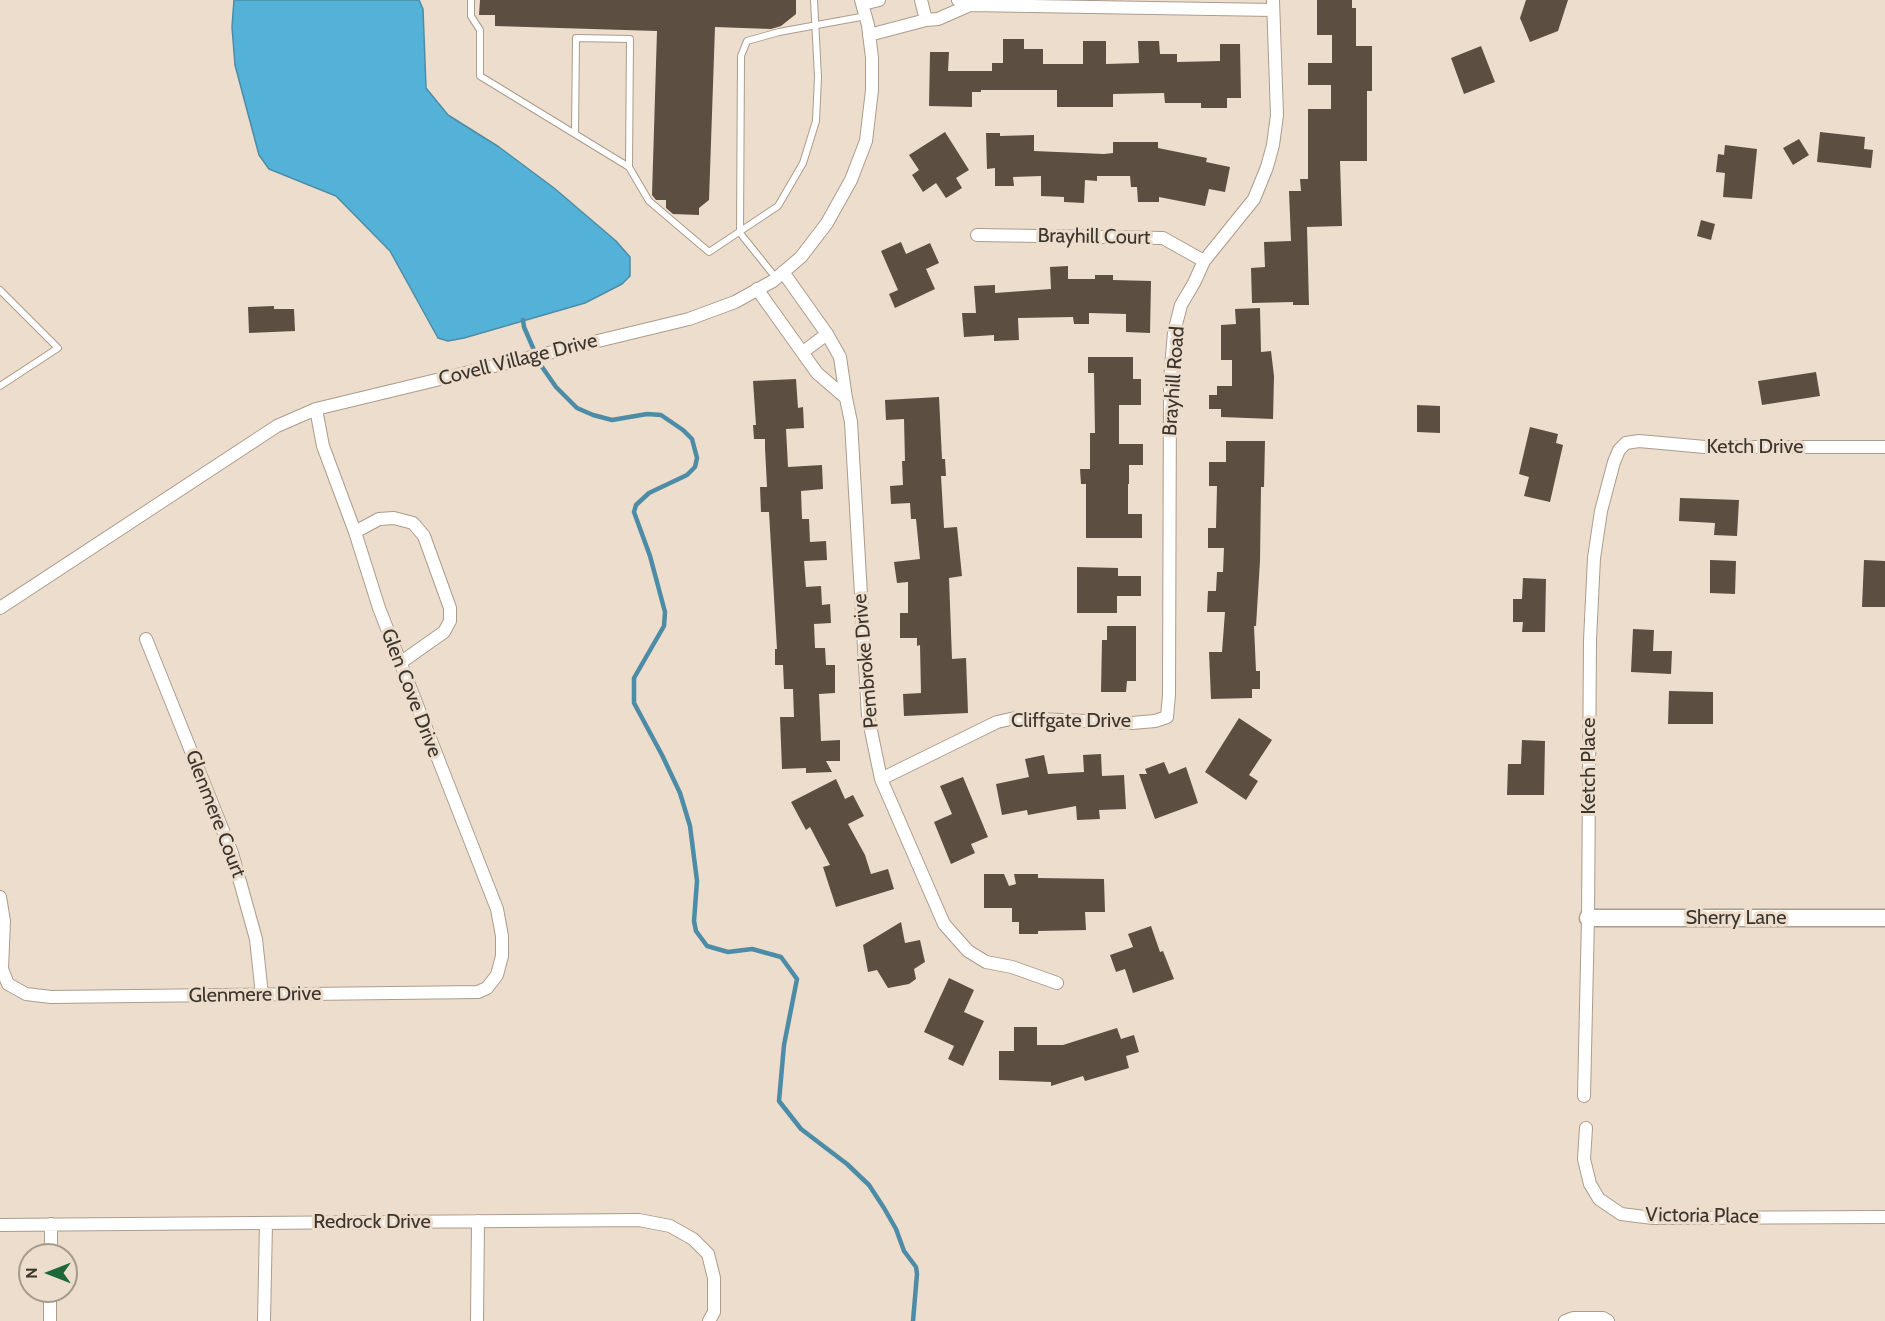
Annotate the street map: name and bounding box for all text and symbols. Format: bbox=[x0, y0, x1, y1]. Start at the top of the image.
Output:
street label: Brayhill Court bbox=[1037, 224, 1151, 250]
street label: Brayhill Road bbox=[1158, 325, 1190, 437]
street label: Covell Village Drive bbox=[436, 329, 600, 391]
street label: Ketch Drive bbox=[1707, 435, 1803, 459]
street label: Pembroke Drive bbox=[848, 593, 884, 729]
street label: Glen Cove Drive bbox=[375, 625, 447, 761]
street label: Cliffgate Drive bbox=[1011, 709, 1131, 733]
street label: Ketch Place bbox=[1577, 718, 1601, 814]
street label: Glenmere Court bbox=[180, 747, 250, 881]
street label: Sherry Lane bbox=[1686, 906, 1786, 930]
street label: Glenmere Drive bbox=[188, 982, 322, 1008]
street label: Victoria Place bbox=[1645, 1203, 1759, 1229]
street label: Redrock Drive bbox=[313, 1210, 431, 1234]
north arrow bbox=[18, 1243, 78, 1303]
text: N bbox=[22, 1267, 41, 1279]

